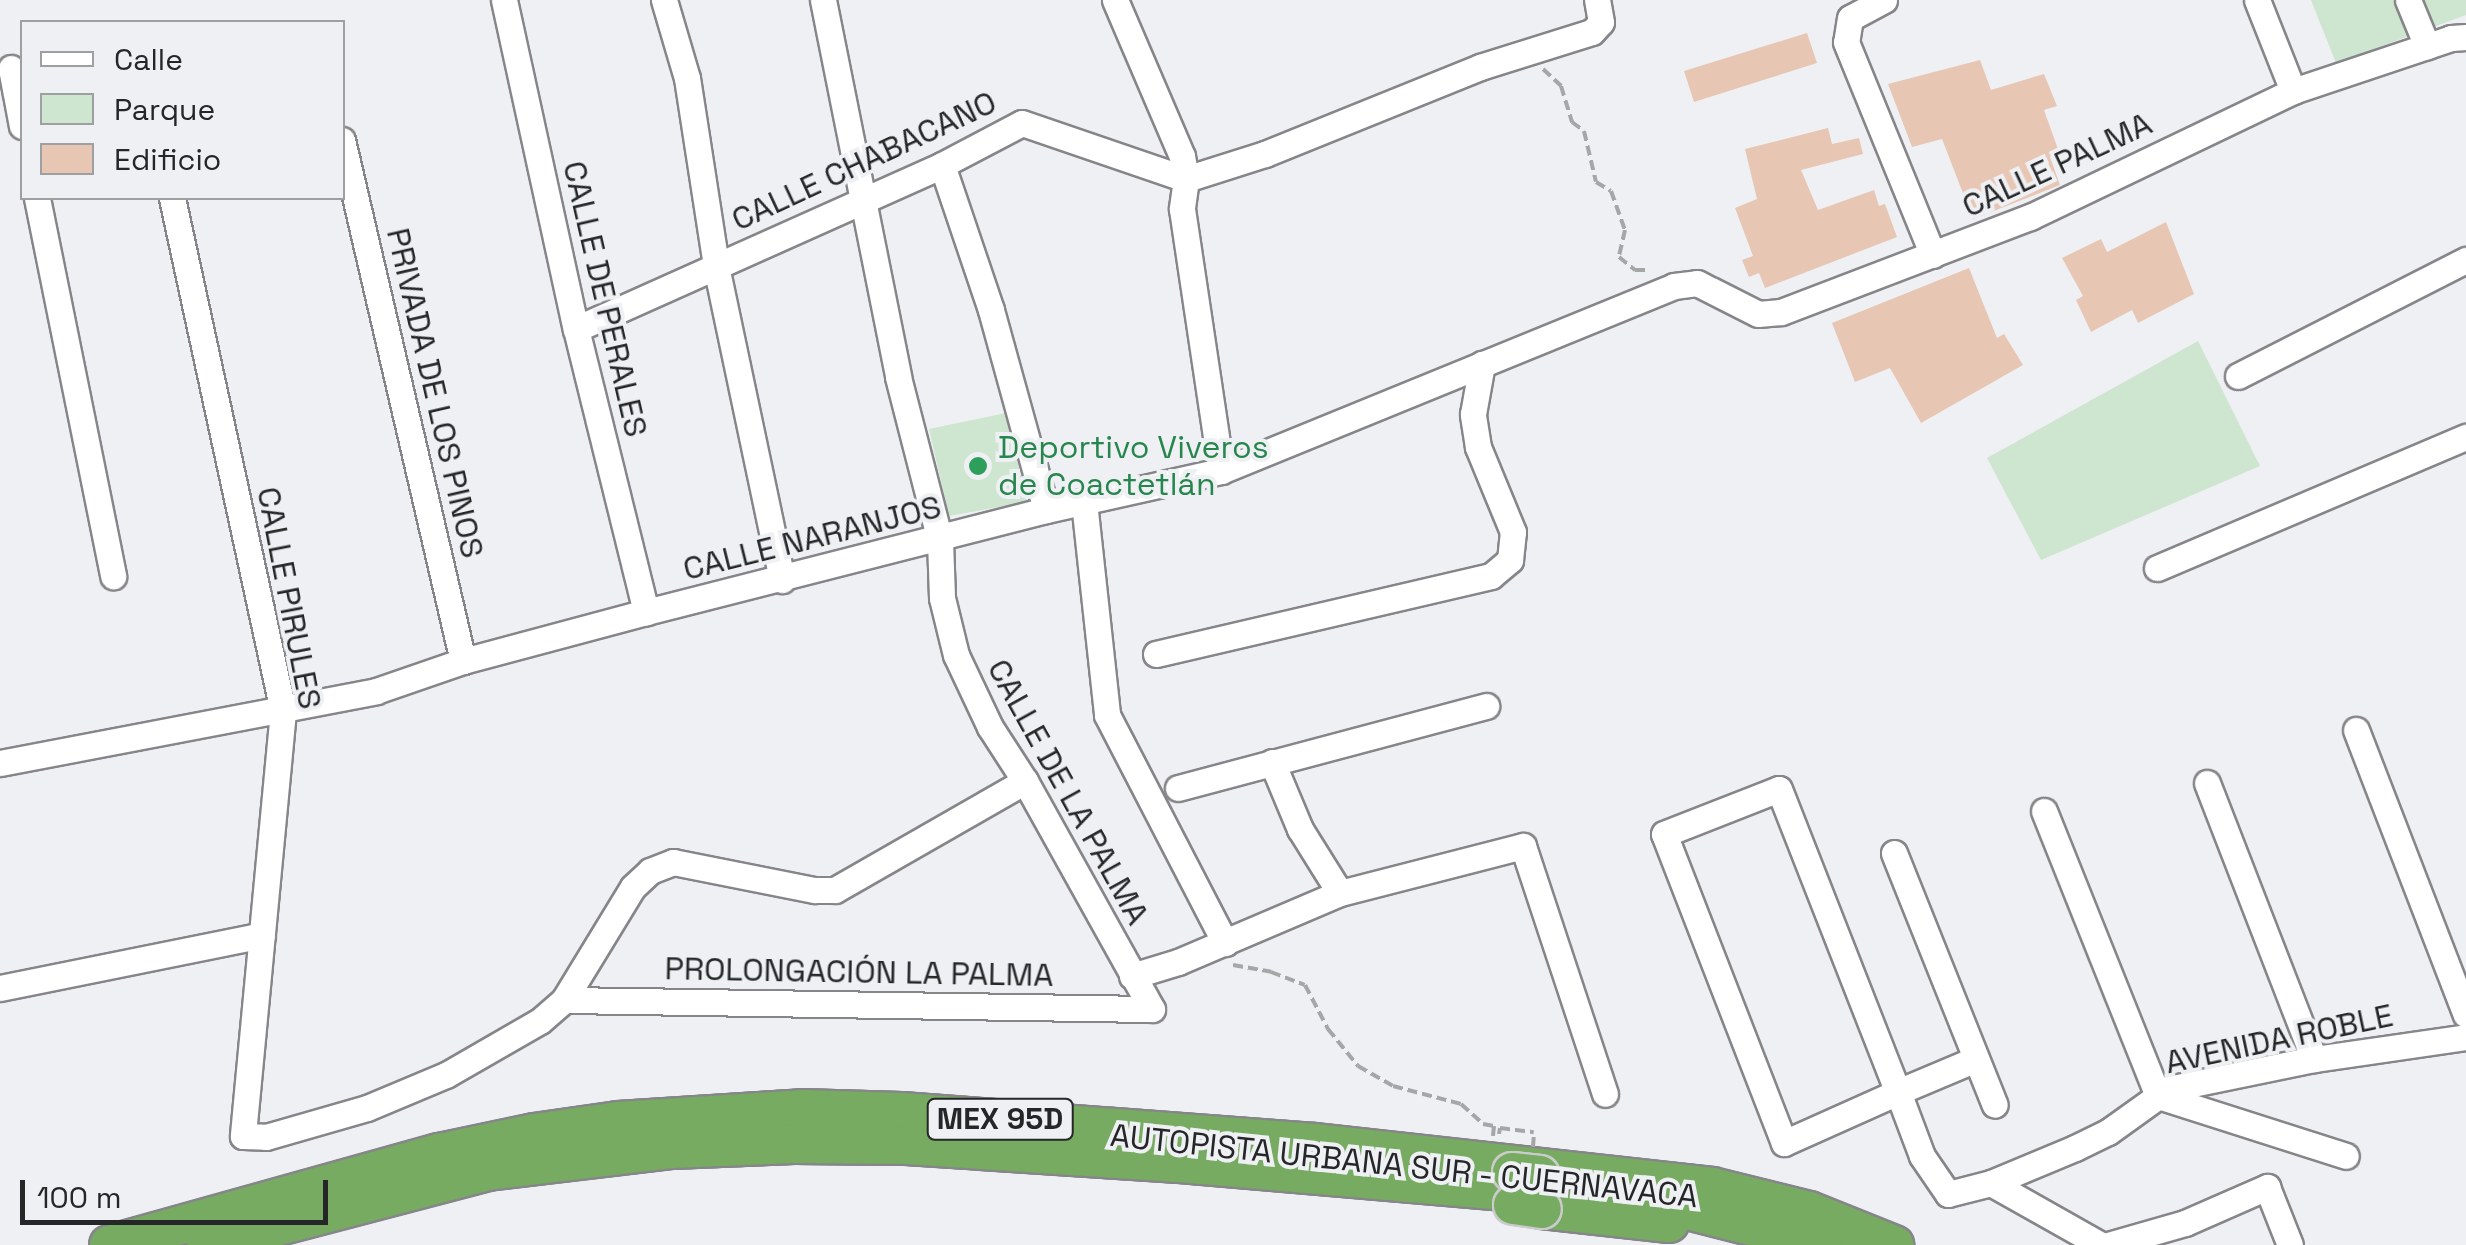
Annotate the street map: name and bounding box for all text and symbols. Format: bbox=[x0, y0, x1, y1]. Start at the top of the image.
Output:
legend bbox=[20, 20, 345, 200]
text: Calle bbox=[114, 40, 183, 79]
street label: CALLE CHABACANO bbox=[726, 83, 1002, 239]
text: Parque bbox=[114, 90, 215, 129]
street label: CALLE PALMA bbox=[1956, 104, 2158, 226]
text: Edificio bbox=[114, 140, 221, 179]
street label: CALLE DE PERALES bbox=[555, 157, 655, 441]
street label: PRIVADA DE LOS PINOS bbox=[378, 224, 492, 562]
place label: Deportivo Viveros de Coactetlán bbox=[998, 429, 1269, 504]
marker: Deportivo Viveros de Coactetlán bbox=[967, 455, 989, 477]
street label: CALLE PIRULES bbox=[249, 484, 329, 712]
street label: CALLE NARANJOS bbox=[679, 487, 945, 589]
street label: CALLE DE LA PALMA bbox=[979, 652, 1157, 932]
street label: PROLONGACIÓN LA PALMA bbox=[664, 949, 1054, 995]
street label: AVENIDA ROBLE bbox=[2161, 996, 2397, 1082]
road number: MEX 95D bbox=[925, 1094, 1075, 1144]
street label: AUTOPISTA URBANA SUR - CUERNAVACA bbox=[1107, 1116, 1701, 1216]
scale bar bbox=[25, 1160, 332, 1222]
text: 100 m bbox=[37, 1178, 122, 1217]

